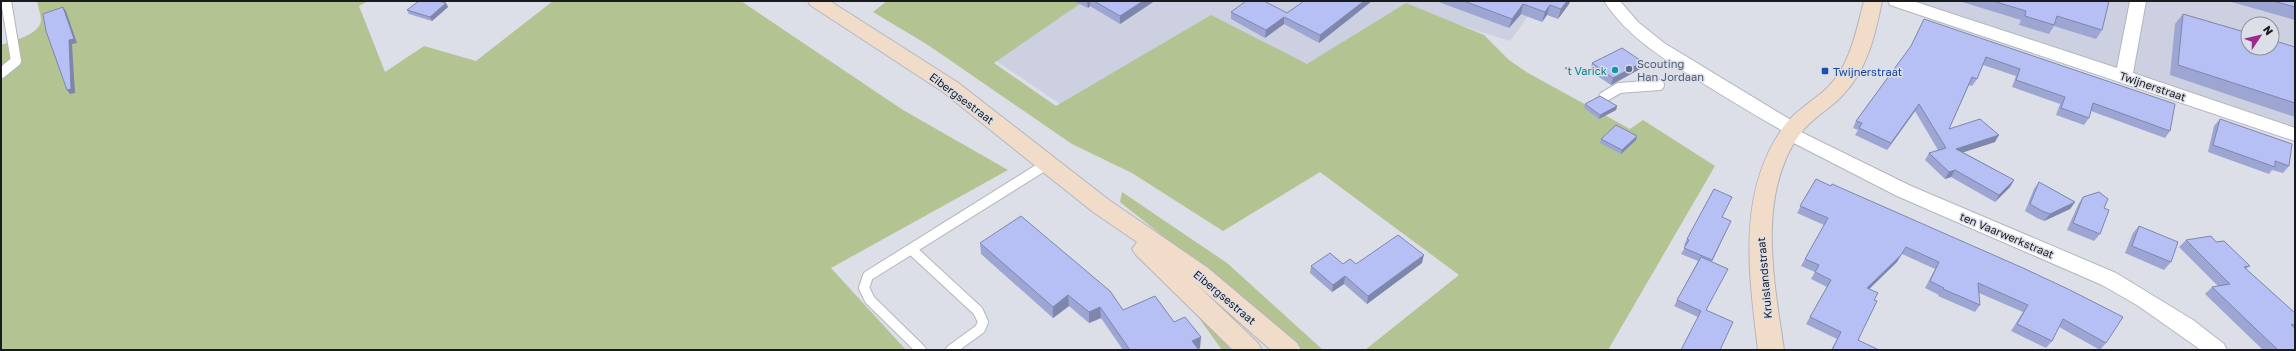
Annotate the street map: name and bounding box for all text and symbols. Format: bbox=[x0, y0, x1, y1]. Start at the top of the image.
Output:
north arrow bbox=[2240, 16, 2280, 56]
text: N bbox=[2261, 23, 2276, 37]
place label: Scouting Han Jordaan bbox=[1637, 57, 1704, 83]
place label: 't Varick bbox=[1565, 64, 1607, 77]
marker: Scouting Han Jordaan bbox=[1624, 64, 1634, 74]
marker: 't Varick bbox=[1610, 65, 1620, 75]
place label: Twijnerstraat bbox=[1833, 65, 1902, 78]
marker: Twijnerstraat bbox=[1820, 66, 1830, 76]
street label: Twijnerstraat bbox=[2118, 69, 2188, 103]
street label: Eibergsestraat bbox=[927, 70, 997, 126]
street label: ten Vaarwerkstraat bbox=[1958, 209, 2056, 261]
street label: Kruislandstraat bbox=[1754, 237, 1774, 319]
street label: Eibergsestraat bbox=[1191, 267, 1259, 327]

